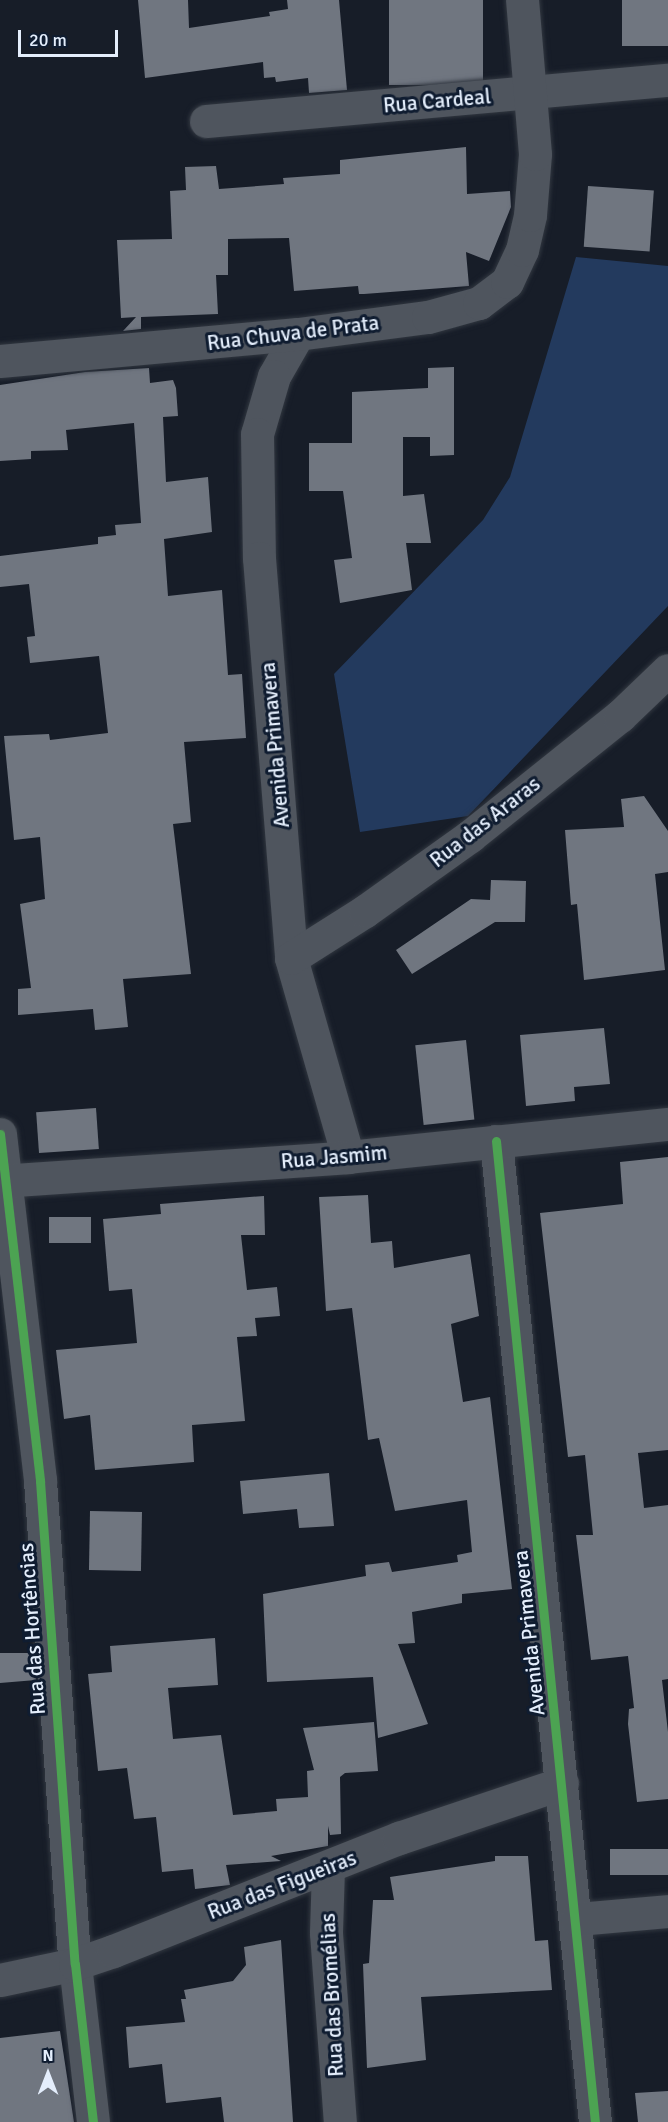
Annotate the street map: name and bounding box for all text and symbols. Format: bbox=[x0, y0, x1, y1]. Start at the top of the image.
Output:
scale bar bbox=[21, 18, 122, 56]
text: 20 m bbox=[29, 29, 67, 51]
street label: Rua Cardeal bbox=[382, 84, 492, 118]
street label: Rua Chuva de Prata bbox=[206, 310, 380, 356]
street label: Avenida Primavera bbox=[255, 661, 295, 829]
street label: Rua das Araras bbox=[425, 771, 545, 873]
street label: Rua Jasmim bbox=[280, 1140, 388, 1174]
street label: Rua das Hortências bbox=[13, 1542, 51, 1716]
street label: Avenida Primavera bbox=[508, 1549, 550, 1717]
street label: Rua das Figueiras bbox=[204, 1845, 360, 1925]
street label: Rua das Bromélias bbox=[315, 1912, 349, 2078]
north arrow bbox=[18, 2044, 78, 2104]
text: N bbox=[42, 2046, 54, 2066]

